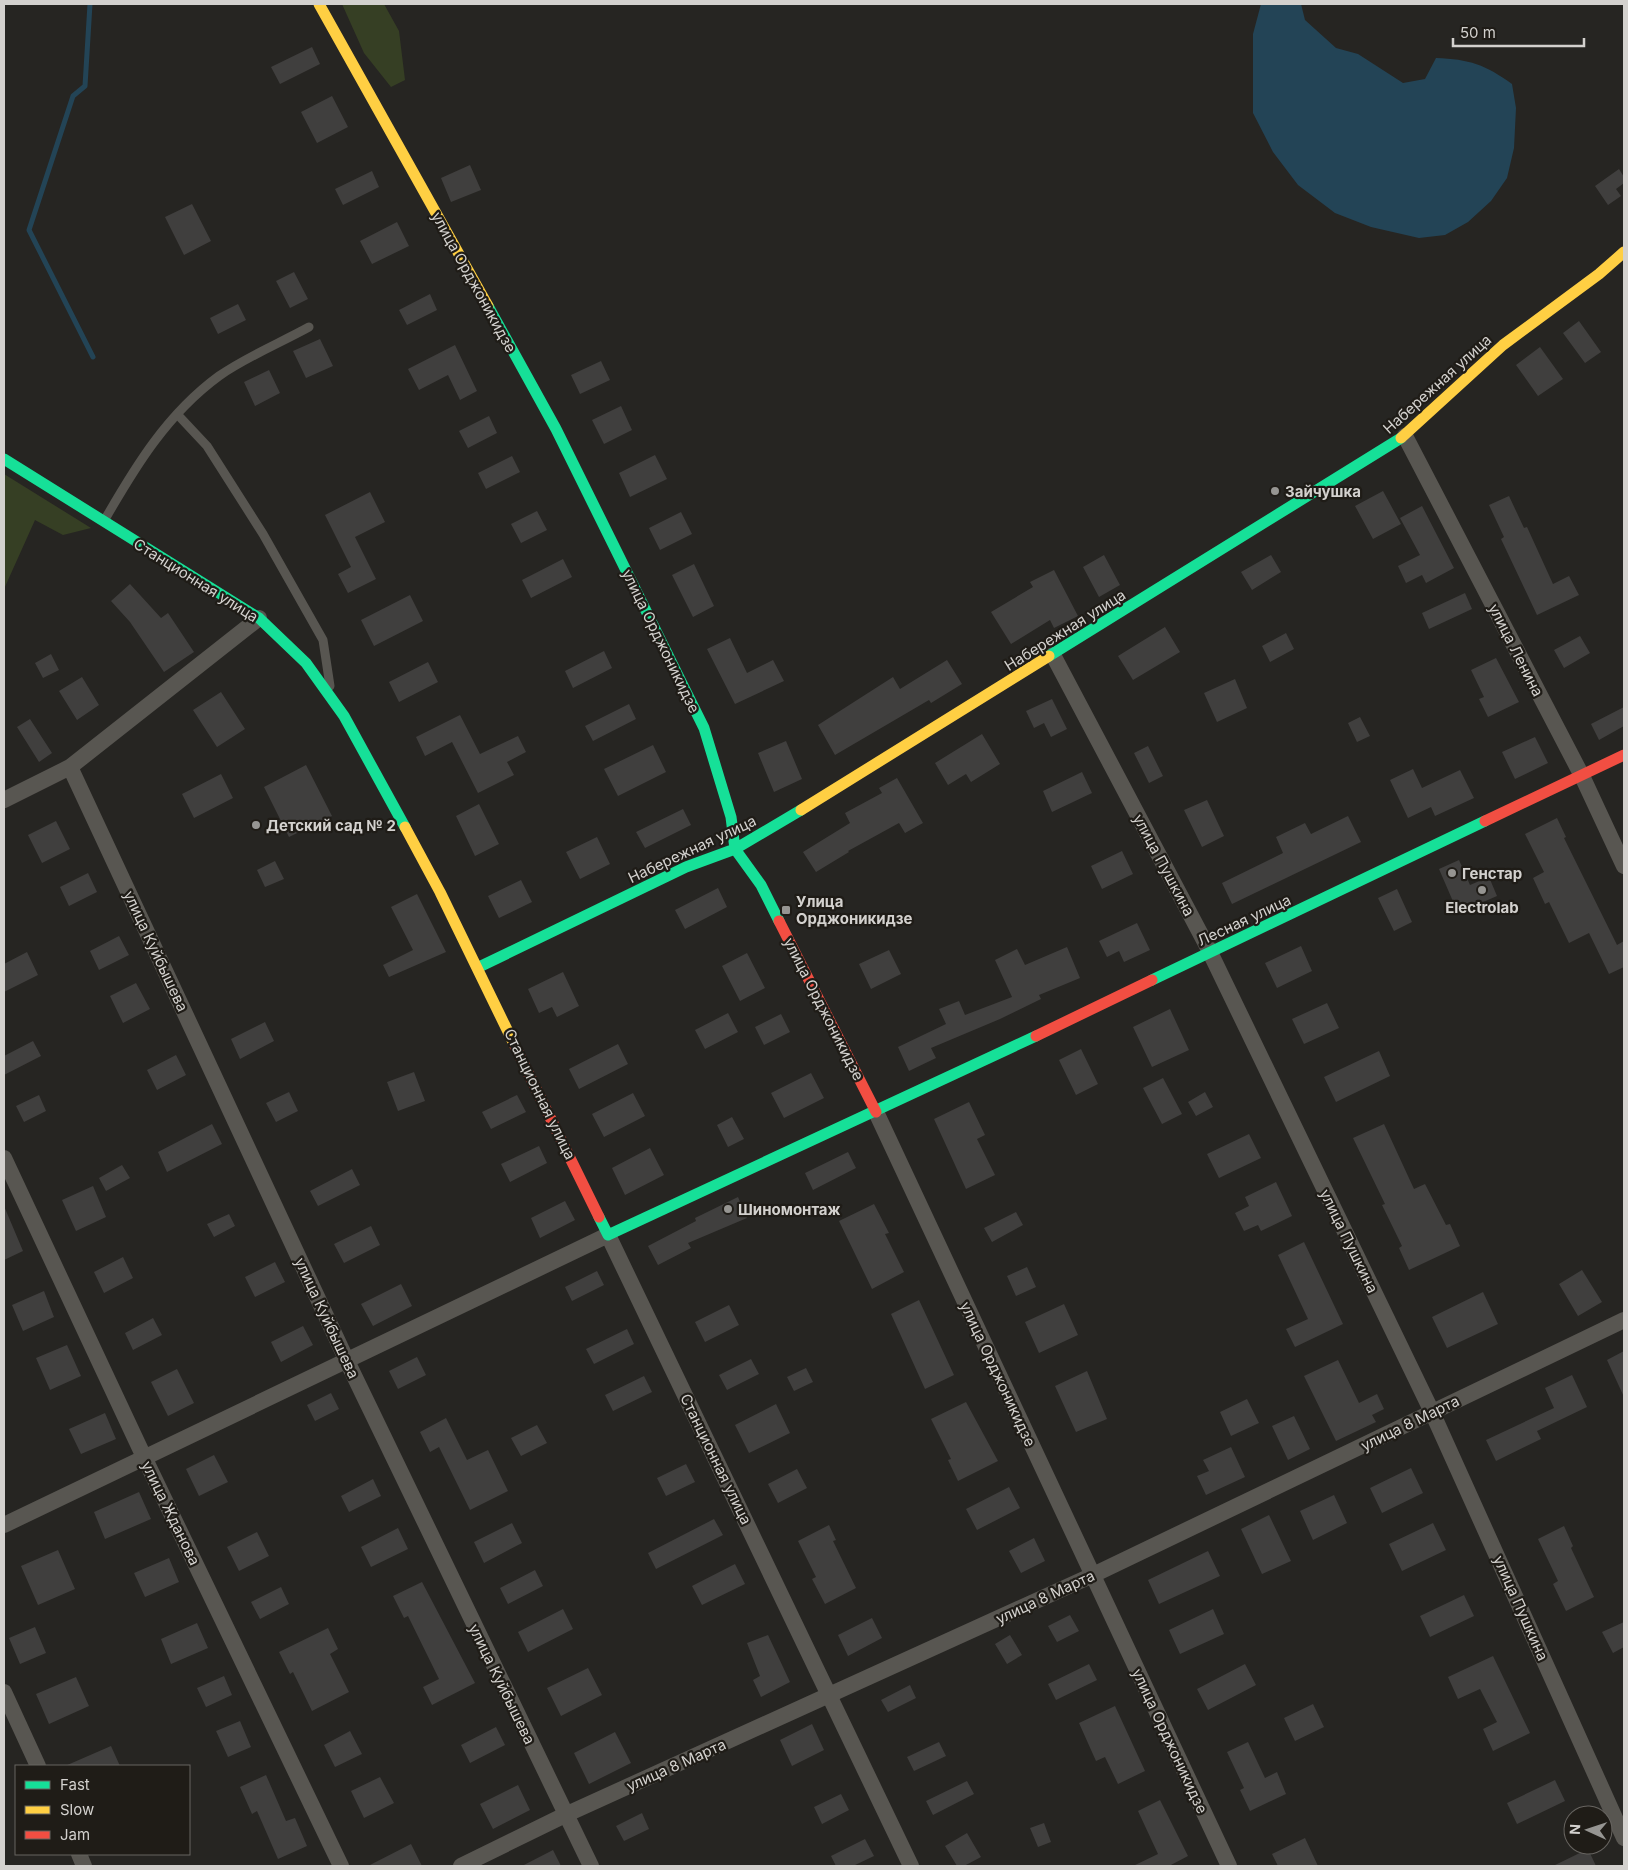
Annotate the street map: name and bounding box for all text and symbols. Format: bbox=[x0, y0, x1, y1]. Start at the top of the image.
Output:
scale bar bbox=[1453, 15, 1584, 47]
text: 50 m bbox=[1460, 23, 1496, 42]
street label: улица Орджоникидзе bbox=[427, 208, 521, 356]
street label: Набережная улица bbox=[1379, 330, 1495, 438]
place label: Зайчушка bbox=[1285, 482, 1361, 501]
marker: Зайчушка bbox=[1269, 485, 1281, 497]
street label: Станционная улица bbox=[130, 534, 262, 626]
street label: улица Орджоникидзе bbox=[618, 566, 704, 716]
street label: Набережная улица bbox=[1001, 585, 1129, 675]
street label: улица Ленина bbox=[1484, 600, 1548, 700]
street label: Набережная улица bbox=[625, 811, 759, 887]
street label: улица Пушкина bbox=[1129, 811, 1199, 919]
place label: Детский сад № 2 bbox=[266, 816, 396, 835]
marker: Детский сад № 2 bbox=[250, 819, 262, 831]
place label: Генстар bbox=[1462, 864, 1522, 883]
marker: Генстар bbox=[1446, 867, 1458, 879]
marker: Electrolab bbox=[1476, 884, 1488, 896]
street label: улица Куйбышева bbox=[120, 887, 192, 1015]
street label: Лесная улица bbox=[1194, 890, 1294, 950]
place label: Улица Орджоникидзе bbox=[796, 892, 912, 928]
place label: Electrolab bbox=[1445, 898, 1519, 917]
marker: Улица Орджоникидзе bbox=[780, 904, 792, 916]
street label: улица Орджоникидзе bbox=[780, 934, 868, 1084]
street label: Станционная улица bbox=[500, 1025, 580, 1163]
street label: улица Пушкина bbox=[1316, 1186, 1382, 1296]
place label: Шиномонтаж bbox=[738, 1200, 841, 1219]
marker: Шиномонтаж bbox=[722, 1203, 734, 1215]
street label: улица Куйбышева bbox=[291, 1254, 363, 1382]
street label: улица Орджоникидзе bbox=[956, 1298, 1040, 1450]
street label: Станционная улица bbox=[676, 1390, 756, 1528]
street label: улица 8 Марта bbox=[1358, 1391, 1462, 1455]
street label: улица Жданова bbox=[138, 1458, 204, 1568]
street label: улица Пушкина bbox=[1489, 1552, 1553, 1664]
street label: улица 8 Марта bbox=[993, 1566, 1097, 1628]
street label: улица Куйбышева bbox=[465, 1621, 539, 1747]
street label: улица Орджоникидзе bbox=[1128, 1665, 1212, 1817]
street label: улица 8 Марта bbox=[623, 1735, 729, 1795]
legend bbox=[15, 1765, 190, 1855]
text: Fast bbox=[60, 1775, 90, 1794]
text: Slow bbox=[60, 1800, 94, 1819]
north arrow bbox=[1563, 1805, 1613, 1855]
text: N bbox=[1566, 1824, 1583, 1835]
text: Jam bbox=[60, 1825, 90, 1844]

